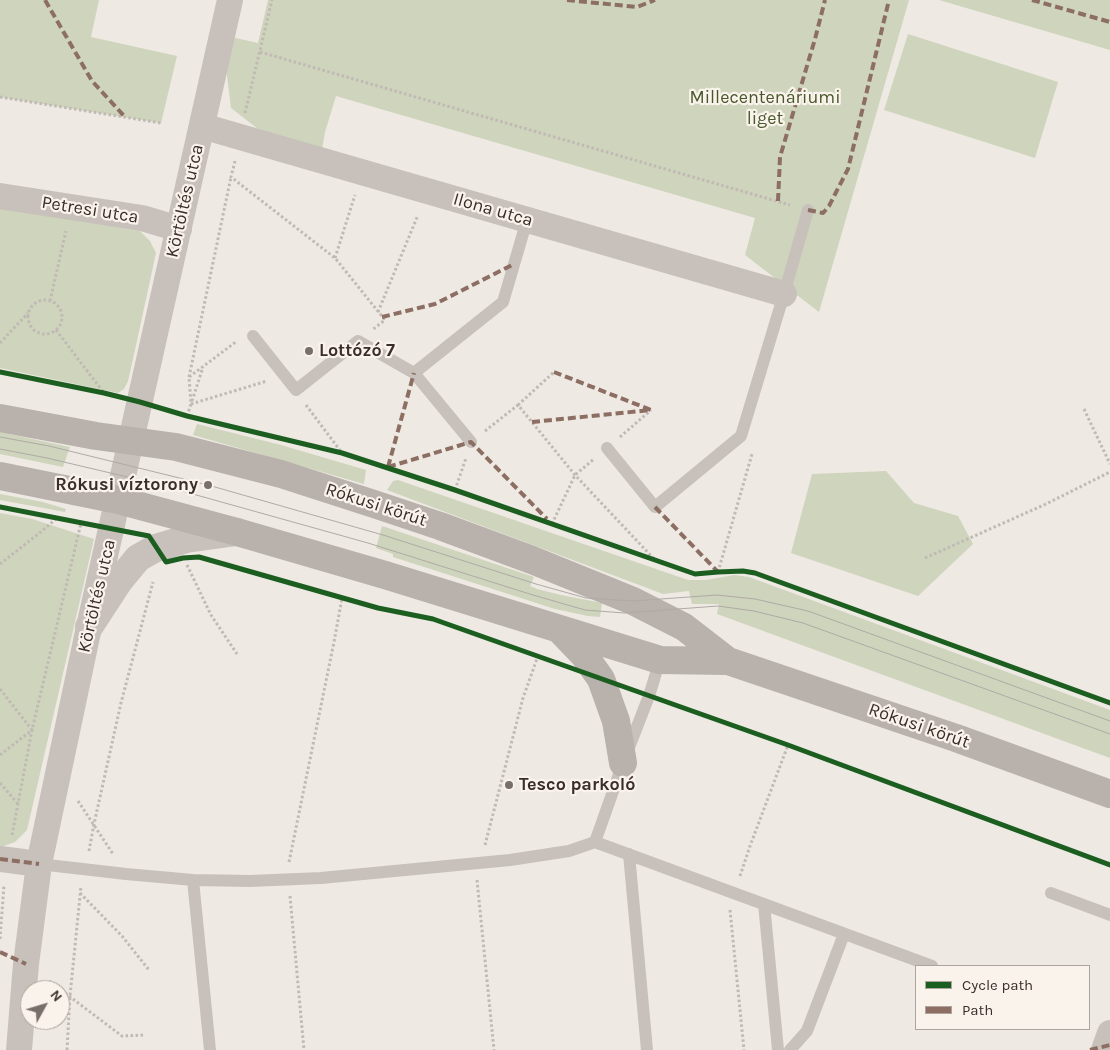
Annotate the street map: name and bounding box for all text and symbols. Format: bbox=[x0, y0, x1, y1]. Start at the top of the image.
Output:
park label: Millecentenáriumi liget bbox=[689, 87, 841, 130]
street label: Körtöltés utca bbox=[161, 142, 209, 260]
street label: Ilona utca bbox=[451, 188, 535, 232]
street label: Petresi utca bbox=[40, 192, 140, 228]
place label: Lottózó 7 bbox=[319, 340, 395, 362]
marker: Lottózó 7 bbox=[303, 345, 315, 357]
place label: Rókusi víztorony bbox=[55, 474, 198, 496]
street label: Rókusi körút bbox=[323, 478, 429, 532]
marker: Rókusi víztorony bbox=[202, 479, 214, 491]
street label: Körtöltés utca bbox=[73, 537, 121, 655]
street label: Rókusi körút bbox=[866, 699, 972, 753]
place label: Tesco parkoló bbox=[519, 774, 635, 796]
marker: Tesco parkoló bbox=[503, 779, 515, 791]
legend bbox=[915, 965, 1090, 1030]
text: Cycle path bbox=[962, 976, 1033, 994]
north arrow bbox=[20, 980, 70, 1030]
text: N bbox=[46, 987, 66, 1005]
text: Path bbox=[962, 1001, 993, 1019]

